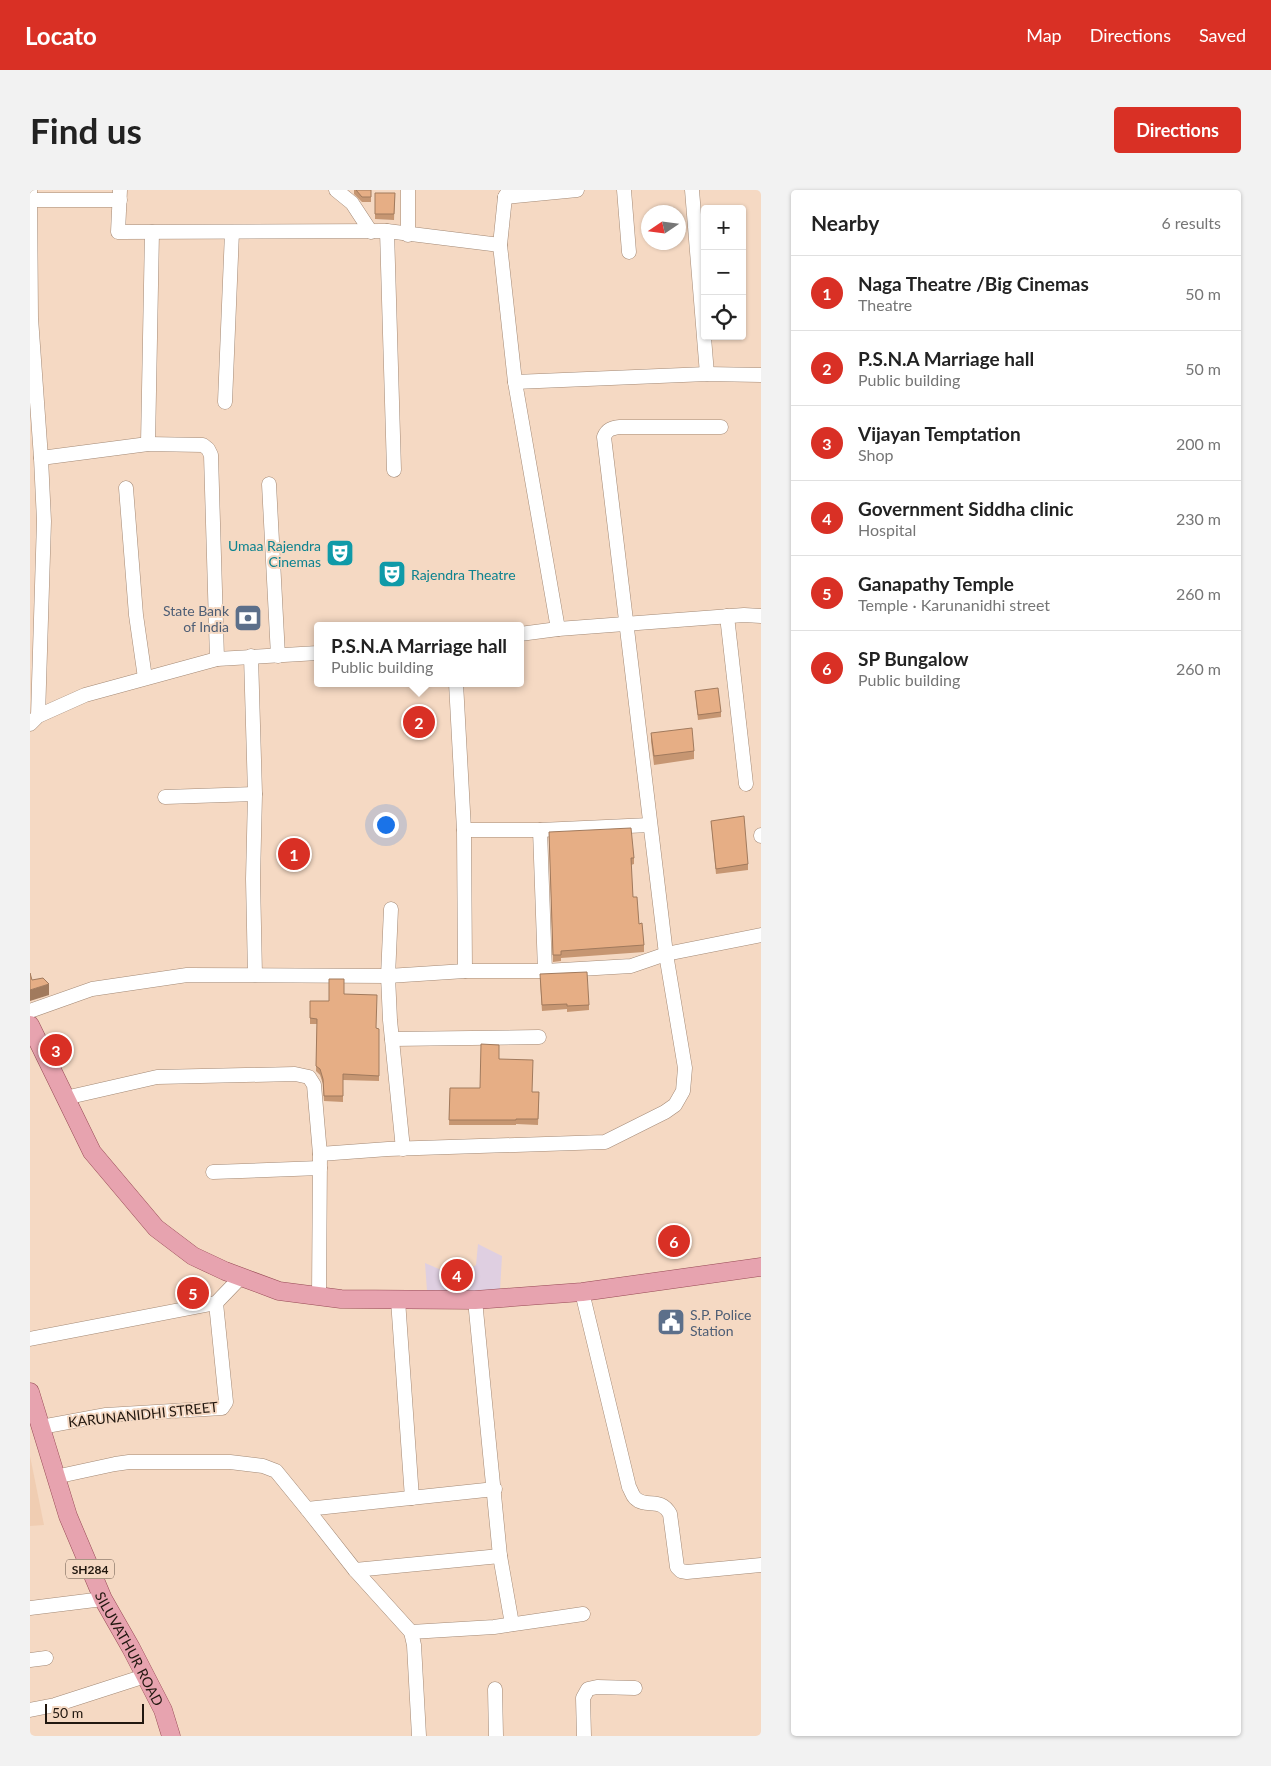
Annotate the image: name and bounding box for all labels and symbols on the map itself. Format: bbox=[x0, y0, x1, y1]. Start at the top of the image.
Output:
north arrow bbox=[641, 205, 686, 250]
place label: Umaa Rajendra Cinemas bbox=[228, 537, 321, 570]
theatre icon: Umaa Rajendra Cinemas bbox=[325, 538, 355, 568]
theatre icon: Rajendra Theatre bbox=[377, 559, 407, 589]
place label: Rajendra Theatre bbox=[411, 566, 516, 583]
place label: State Bank of India bbox=[163, 602, 230, 635]
bank icon: State Bank of India bbox=[233, 603, 263, 633]
pin: 2 bbox=[403, 703, 435, 741]
your location bbox=[373, 812, 399, 838]
pin: 1 bbox=[278, 835, 310, 873]
pin: 3 bbox=[40, 1031, 72, 1069]
pin: 6 bbox=[658, 1222, 690, 1260]
pin: 4 bbox=[441, 1256, 473, 1294]
pin: 5 bbox=[177, 1274, 209, 1312]
place label: S.P. Police Station bbox=[690, 1306, 751, 1339]
public building icon: S.P. Police Station bbox=[656, 1307, 686, 1337]
street label: KARUNANIDHI STREET bbox=[67, 1398, 219, 1430]
road number: SH284 bbox=[66, 1560, 114, 1578]
street label: SILUVATHUR ROAD bbox=[92, 1589, 168, 1708]
scale bar bbox=[45, 1701, 144, 1724]

